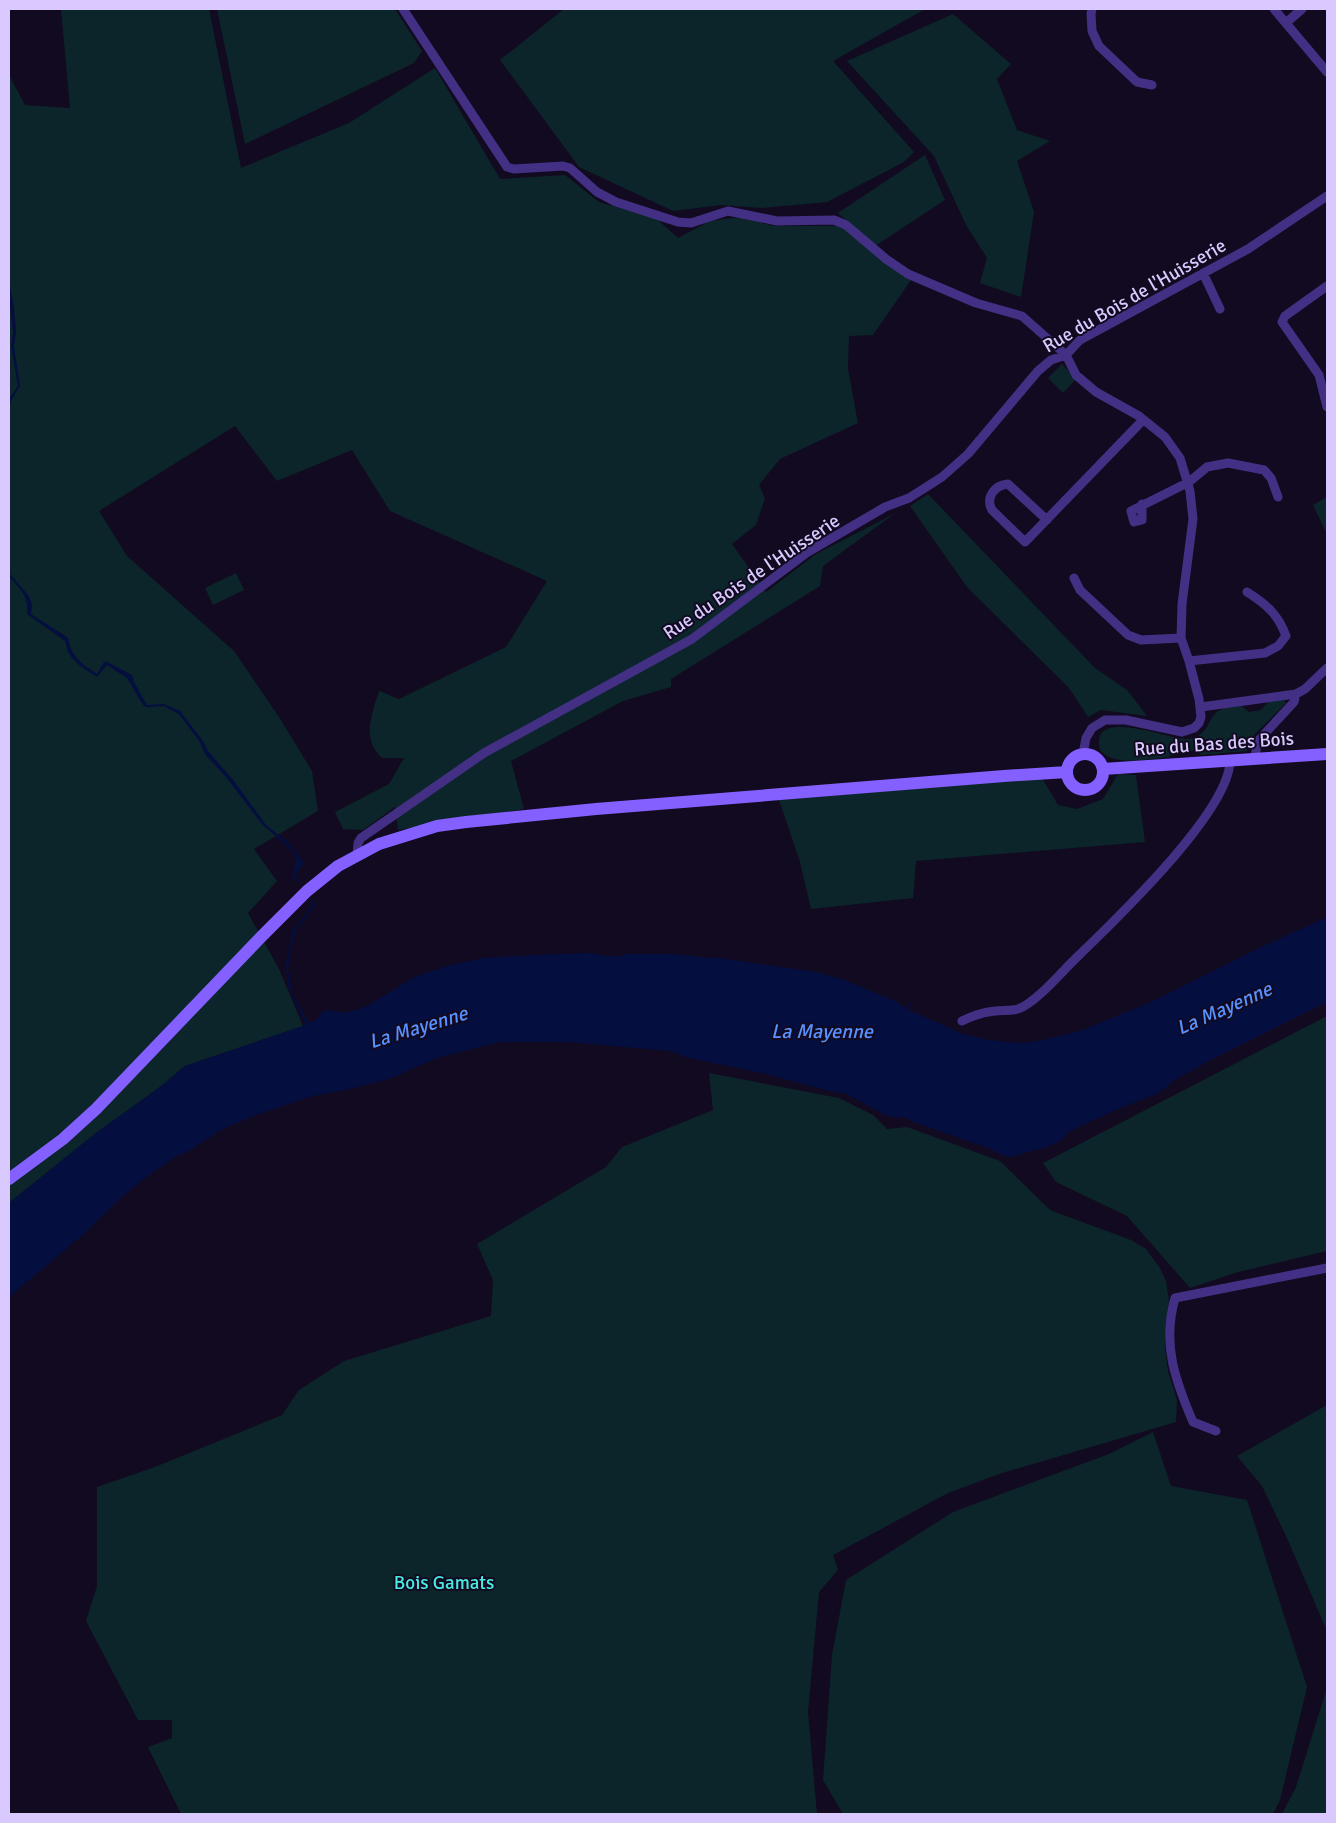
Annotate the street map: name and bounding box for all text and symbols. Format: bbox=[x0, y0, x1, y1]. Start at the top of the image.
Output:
street label: Rue du Bois de l'Huisserie bbox=[1039, 234, 1230, 358]
street label: Rue du Bois de l'Huisserie bbox=[659, 509, 844, 645]
street label: Rue du Bas des Bois bbox=[1133, 726, 1295, 762]
water label: La Mayenne bbox=[1173, 976, 1277, 1041]
water label: La Mayenne bbox=[366, 1000, 471, 1054]
water label: La Mayenne bbox=[771, 1019, 874, 1044]
park label: Bois Gamats bbox=[394, 1571, 494, 1595]

